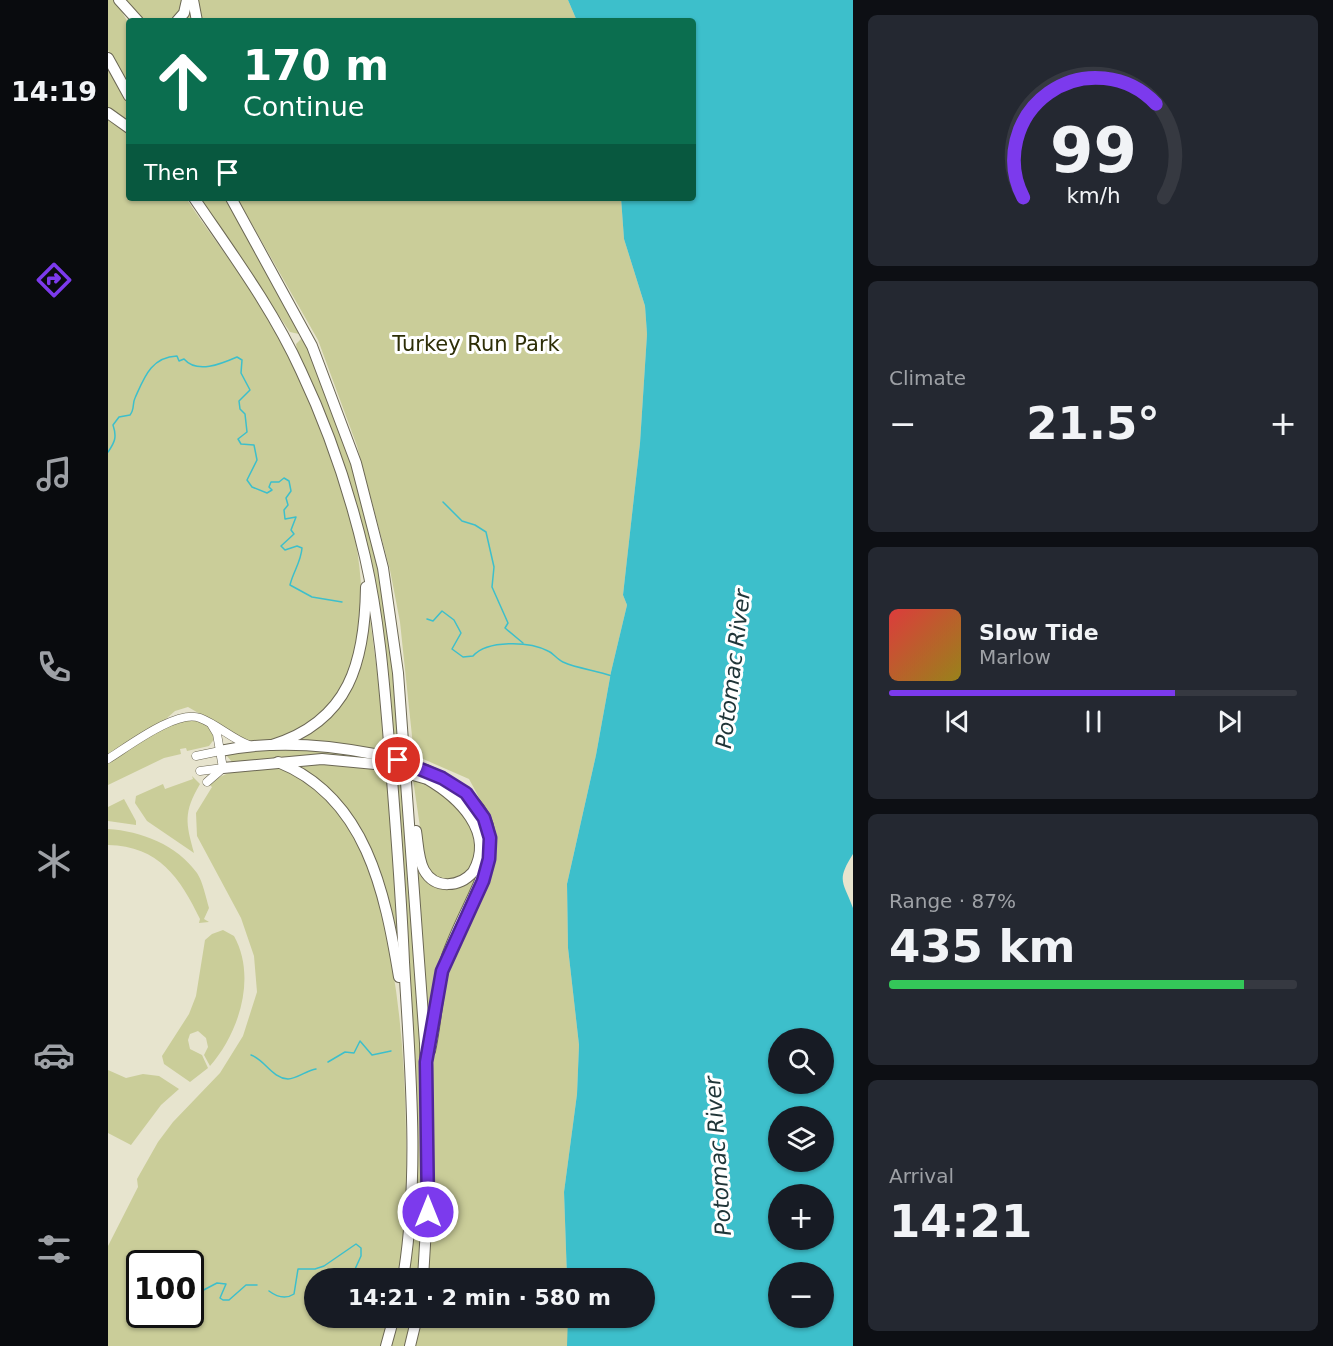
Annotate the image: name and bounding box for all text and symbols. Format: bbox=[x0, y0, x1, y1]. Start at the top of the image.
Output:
text: 170 m bbox=[243, 41, 389, 90]
icon: ahead bbox=[144, 42, 222, 120]
text: 14:19 bbox=[11, 76, 97, 107]
text: Continue bbox=[243, 91, 364, 122]
text: 99 bbox=[1050, 114, 1136, 187]
icon: arrive bbox=[211, 156, 244, 189]
text: Then bbox=[144, 160, 199, 185]
text: km/h bbox=[1066, 183, 1120, 208]
icon: directions bbox=[33, 259, 75, 301]
park label: Turkey Run Park bbox=[391, 332, 561, 356]
text: Climate bbox=[889, 366, 966, 390]
text: 21.5° bbox=[1026, 397, 1160, 450]
text: − bbox=[889, 404, 917, 443]
text: + bbox=[1269, 404, 1297, 443]
icon: music bbox=[33, 453, 75, 495]
water label: Potomac River bbox=[711, 586, 755, 750]
text: Slow Tide bbox=[979, 620, 1099, 645]
text: Marlow bbox=[979, 645, 1051, 669]
icon: phone bbox=[33, 646, 75, 688]
icon: previous bbox=[941, 705, 974, 738]
icon: pause bbox=[1077, 705, 1110, 738]
icon: next bbox=[1213, 705, 1246, 738]
pin bbox=[372, 734, 423, 785]
icon: arrive bbox=[381, 743, 414, 776]
icon: climate bbox=[33, 840, 75, 882]
text: Range · 87% bbox=[889, 889, 1016, 913]
text: 435 km bbox=[889, 920, 1075, 973]
map controls bbox=[768, 1028, 834, 1328]
button: search bbox=[768, 1028, 834, 1094]
icon: car bbox=[33, 1034, 75, 1076]
water label: Potomac River bbox=[700, 1073, 736, 1237]
button: layers bbox=[768, 1106, 834, 1172]
text: Arrival bbox=[889, 1164, 954, 1188]
position arrow bbox=[396, 1180, 460, 1244]
button: + bbox=[768, 1184, 834, 1250]
text: 14:21 bbox=[889, 1195, 1032, 1248]
icon: filters bbox=[33, 1228, 75, 1270]
speed limit sign: 100 bbox=[126, 1250, 204, 1328]
button: − bbox=[768, 1262, 834, 1328]
text: 14:21 · 2 min · 580 m bbox=[348, 1285, 611, 1310]

